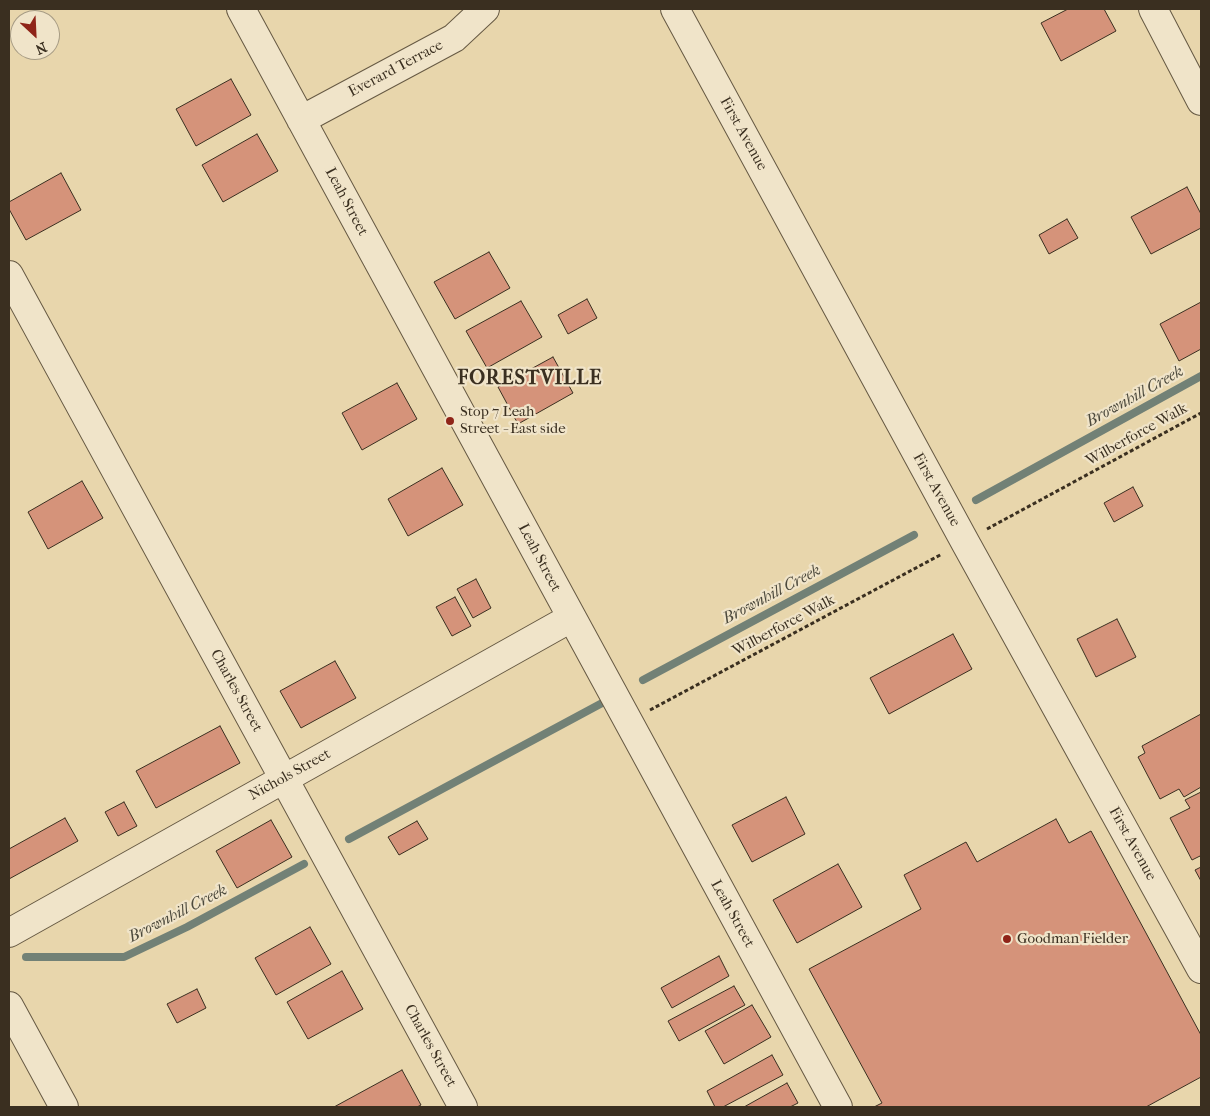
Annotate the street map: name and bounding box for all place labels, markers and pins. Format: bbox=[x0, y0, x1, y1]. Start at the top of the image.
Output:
place label: Stop 7 Leah Street - East side bbox=[460, 403, 566, 438]
marker: Stop 7 Leah Street - East side bbox=[444, 415, 456, 427]
place label: Goodman Fielder bbox=[1017, 930, 1128, 948]
marker: Goodman Fielder bbox=[1001, 933, 1013, 945]

